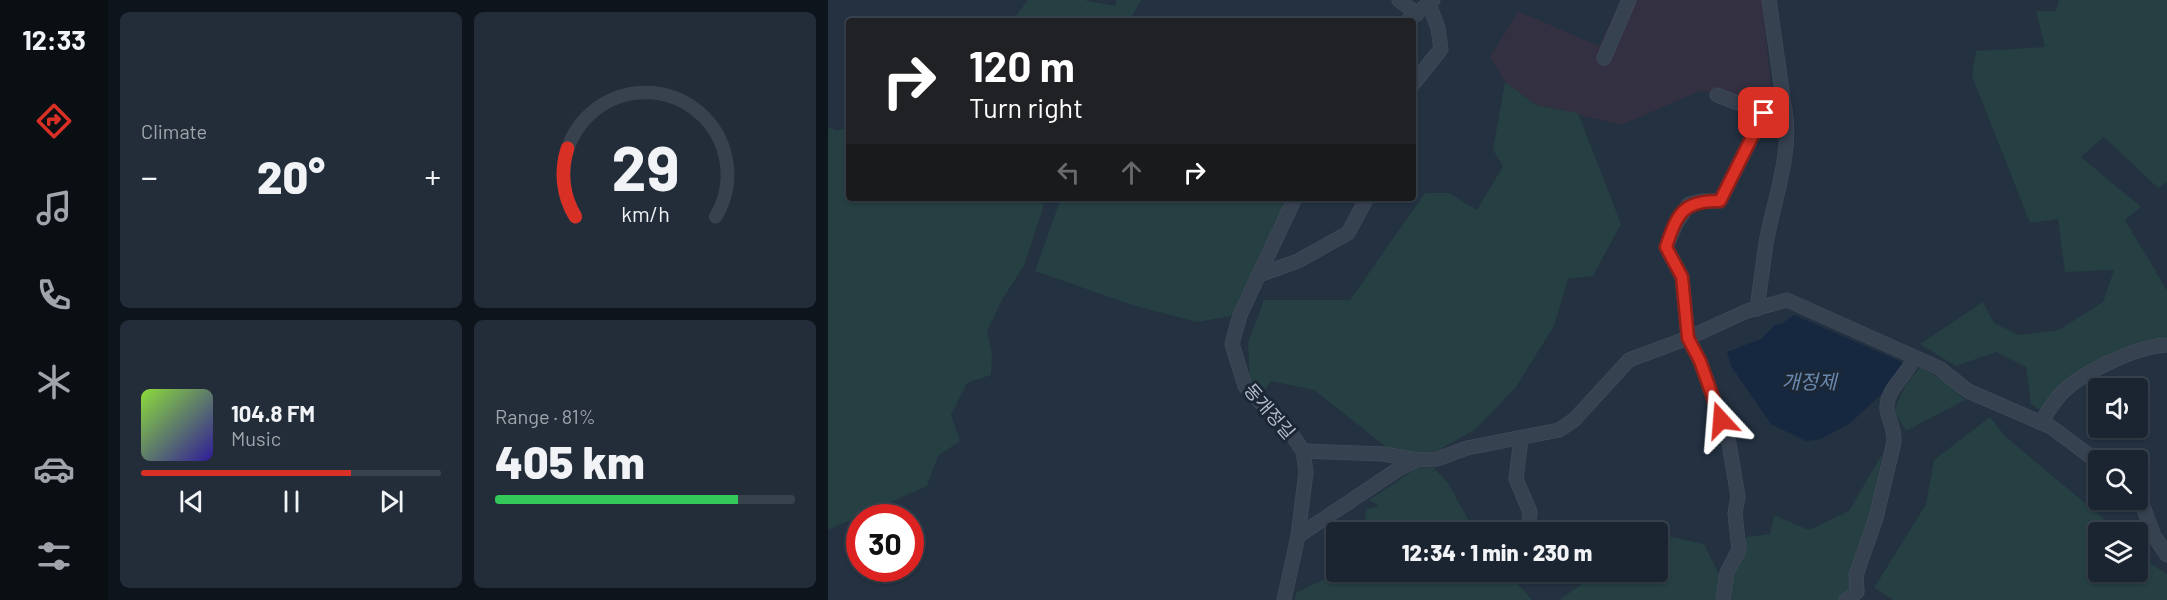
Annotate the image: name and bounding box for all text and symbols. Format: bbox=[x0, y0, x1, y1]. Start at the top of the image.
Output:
text: 12:33 bbox=[22, 23, 86, 55]
text: 120 m bbox=[969, 40, 1075, 90]
icon: right bbox=[870, 42, 948, 120]
pin bbox=[1738, 87, 1789, 138]
text: Turn right bbox=[969, 91, 1083, 123]
icon: arrive bbox=[1747, 96, 1780, 129]
icon: directions bbox=[33, 100, 75, 142]
text: Climate bbox=[141, 119, 207, 143]
text: 29 bbox=[611, 129, 679, 203]
text: 20° bbox=[257, 149, 325, 203]
text: − bbox=[141, 156, 158, 196]
text: + bbox=[425, 156, 441, 196]
icon: left bbox=[1052, 156, 1085, 189]
icon: ahead bbox=[1115, 156, 1148, 189]
icon: right bbox=[1178, 156, 1211, 189]
icon: music bbox=[33, 187, 75, 229]
text: km/h bbox=[621, 201, 669, 226]
icon: phone bbox=[33, 274, 75, 316]
icon: climate bbox=[33, 361, 75, 403]
water label: 개정제 bbox=[1781, 369, 1839, 393]
map controls bbox=[2088, 378, 2148, 582]
button: sound bbox=[2088, 378, 2148, 438]
street label: 동개정길 bbox=[1240, 379, 1300, 443]
position arrow bbox=[1689, 388, 1753, 452]
text: 104.8 FM bbox=[231, 400, 315, 426]
text: Range · 81% bbox=[495, 404, 596, 428]
text: Music bbox=[231, 426, 281, 450]
text: 405 km bbox=[495, 434, 645, 488]
icon: car bbox=[33, 448, 75, 490]
button: search bbox=[2088, 450, 2148, 510]
icon: previous bbox=[175, 485, 208, 518]
icon: pause bbox=[275, 485, 308, 518]
icon: next bbox=[375, 485, 408, 518]
speed limit sign: 30 bbox=[846, 504, 924, 582]
button: layers bbox=[2088, 522, 2148, 582]
icon: filters bbox=[33, 535, 75, 577]
text: 12:34 · 1 min · 230 m bbox=[1402, 539, 1592, 565]

